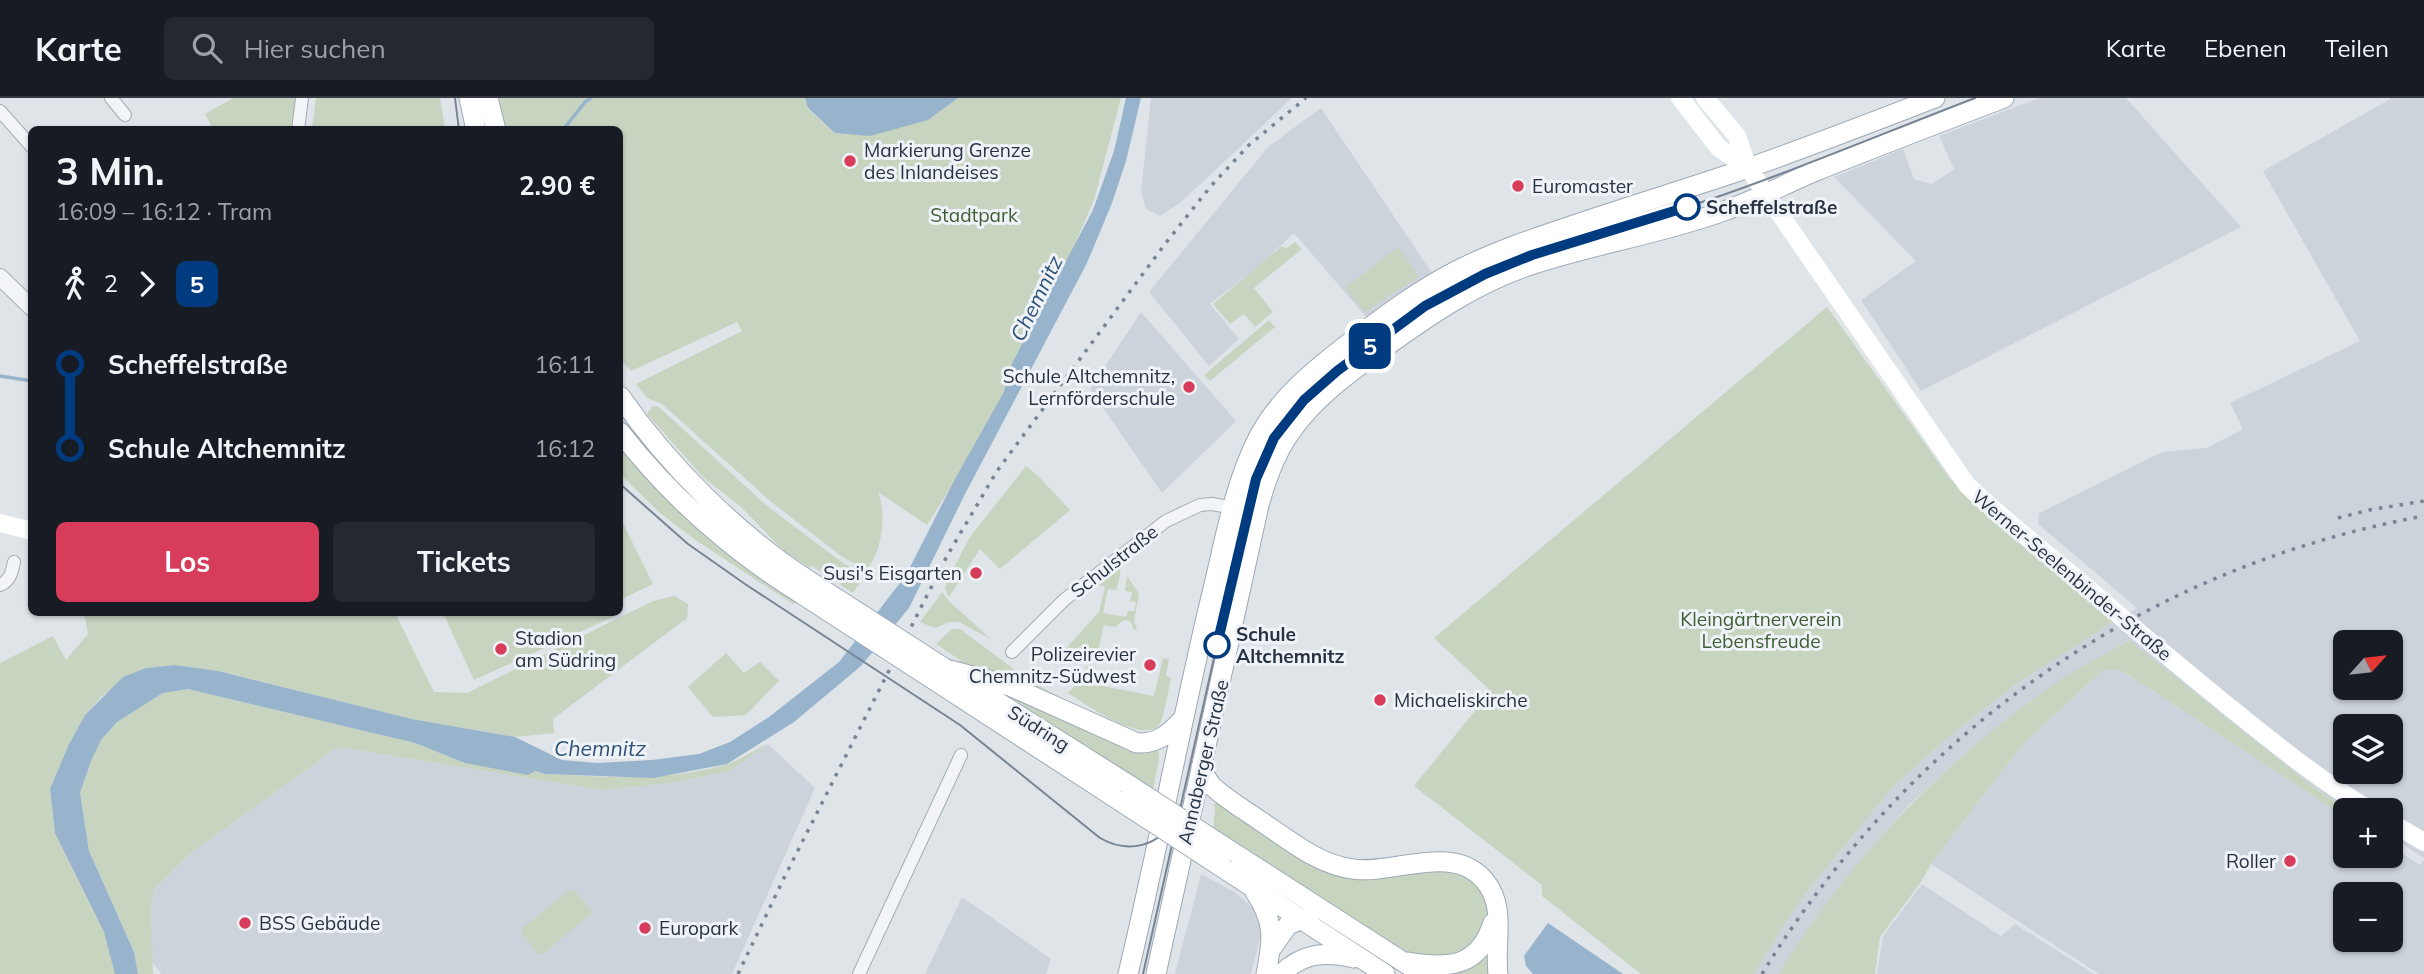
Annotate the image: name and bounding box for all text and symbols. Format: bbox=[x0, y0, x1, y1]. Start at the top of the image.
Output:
search box bbox=[164, 17, 654, 80]
text: Karte bbox=[35, 28, 122, 69]
icon: search bbox=[188, 29, 226, 67]
text: Hier suchen bbox=[244, 32, 386, 65]
text: Karte bbox=[2106, 33, 2166, 63]
text: Ebenen bbox=[2204, 33, 2287, 63]
text: Teilen bbox=[2325, 33, 2389, 63]
place label: Markierung Grenze des Inlandeises bbox=[864, 138, 1031, 184]
text: 3 Min. bbox=[56, 147, 165, 195]
marker: Markierung Grenze des Inlandeises bbox=[842, 153, 858, 169]
text: 2.90 € bbox=[519, 169, 595, 202]
place label: Euromaster bbox=[1532, 174, 1633, 198]
marker: Euromaster bbox=[1510, 178, 1526, 194]
marker: Scheffelstraße bbox=[1674, 194, 1700, 220]
place label: Scheffelstraße bbox=[1706, 195, 1837, 219]
text: 16:09 – 16:12 · Tram bbox=[56, 197, 272, 226]
park label: Stadtpark bbox=[930, 203, 1018, 227]
water label: Chemnitz bbox=[1004, 251, 1068, 345]
icon: walk bbox=[56, 265, 94, 303]
icon: forward bbox=[128, 265, 166, 303]
text: 2 bbox=[104, 269, 118, 298]
text: 5 bbox=[190, 269, 204, 299]
line badge: 5 bbox=[1347, 323, 1393, 369]
text: 5 bbox=[1363, 331, 1377, 361]
text: Scheffelstraße bbox=[108, 348, 288, 381]
text: 16:11 bbox=[535, 350, 595, 379]
place label: Schule Altchemnitz, Lernförderschule bbox=[1003, 364, 1175, 410]
marker: Schule Altchemnitz, Lernförderschule bbox=[1181, 379, 1197, 395]
text: Schule Altchemnitz bbox=[108, 432, 346, 465]
text: 16:12 bbox=[535, 434, 595, 463]
street label: Werner-Seelenbinder-Straße bbox=[1967, 484, 2177, 666]
street label: Schulstraße bbox=[1065, 519, 1163, 603]
button: Los bbox=[56, 522, 319, 602]
button: Tickets bbox=[333, 522, 595, 602]
place label: Susi's Eisgarten bbox=[823, 561, 962, 585]
marker: Susi's Eisgarten bbox=[968, 565, 984, 581]
park label: Kleingärtnerverein Lebensfreude bbox=[1680, 607, 1842, 653]
place label: Schule Altchemnitz bbox=[1236, 622, 1345, 668]
place label: Stadion am Südring bbox=[515, 626, 616, 672]
north arrow bbox=[2333, 630, 2403, 700]
map controls bbox=[2333, 630, 2403, 952]
marker: Schule Altchemnitz bbox=[1204, 632, 1230, 658]
marker: Stadion am Südring bbox=[493, 641, 509, 657]
place label: Polizeirevier Chemnitz-Südwest bbox=[969, 642, 1136, 688]
marker: Polizeirevier Chemnitz-Südwest bbox=[1142, 657, 1158, 673]
street label: Annaberger Straße bbox=[1172, 677, 1234, 847]
place label: Michaeliskirche bbox=[1394, 688, 1528, 712]
marker: Michaeliskirche bbox=[1372, 692, 1388, 708]
street label: Südring bbox=[1004, 700, 1074, 756]
button: layers bbox=[2333, 714, 2403, 784]
water label: Chemnitz bbox=[554, 735, 646, 761]
button: + bbox=[2333, 798, 2403, 868]
place label: Roller bbox=[2226, 849, 2276, 873]
marker: Roller bbox=[2282, 853, 2298, 869]
button: − bbox=[2333, 882, 2403, 952]
place label: BSS Gebäude bbox=[259, 911, 380, 935]
marker: BSS Gebäude bbox=[237, 915, 253, 931]
place label: Europark bbox=[659, 916, 738, 940]
marker: Europark bbox=[637, 920, 653, 936]

